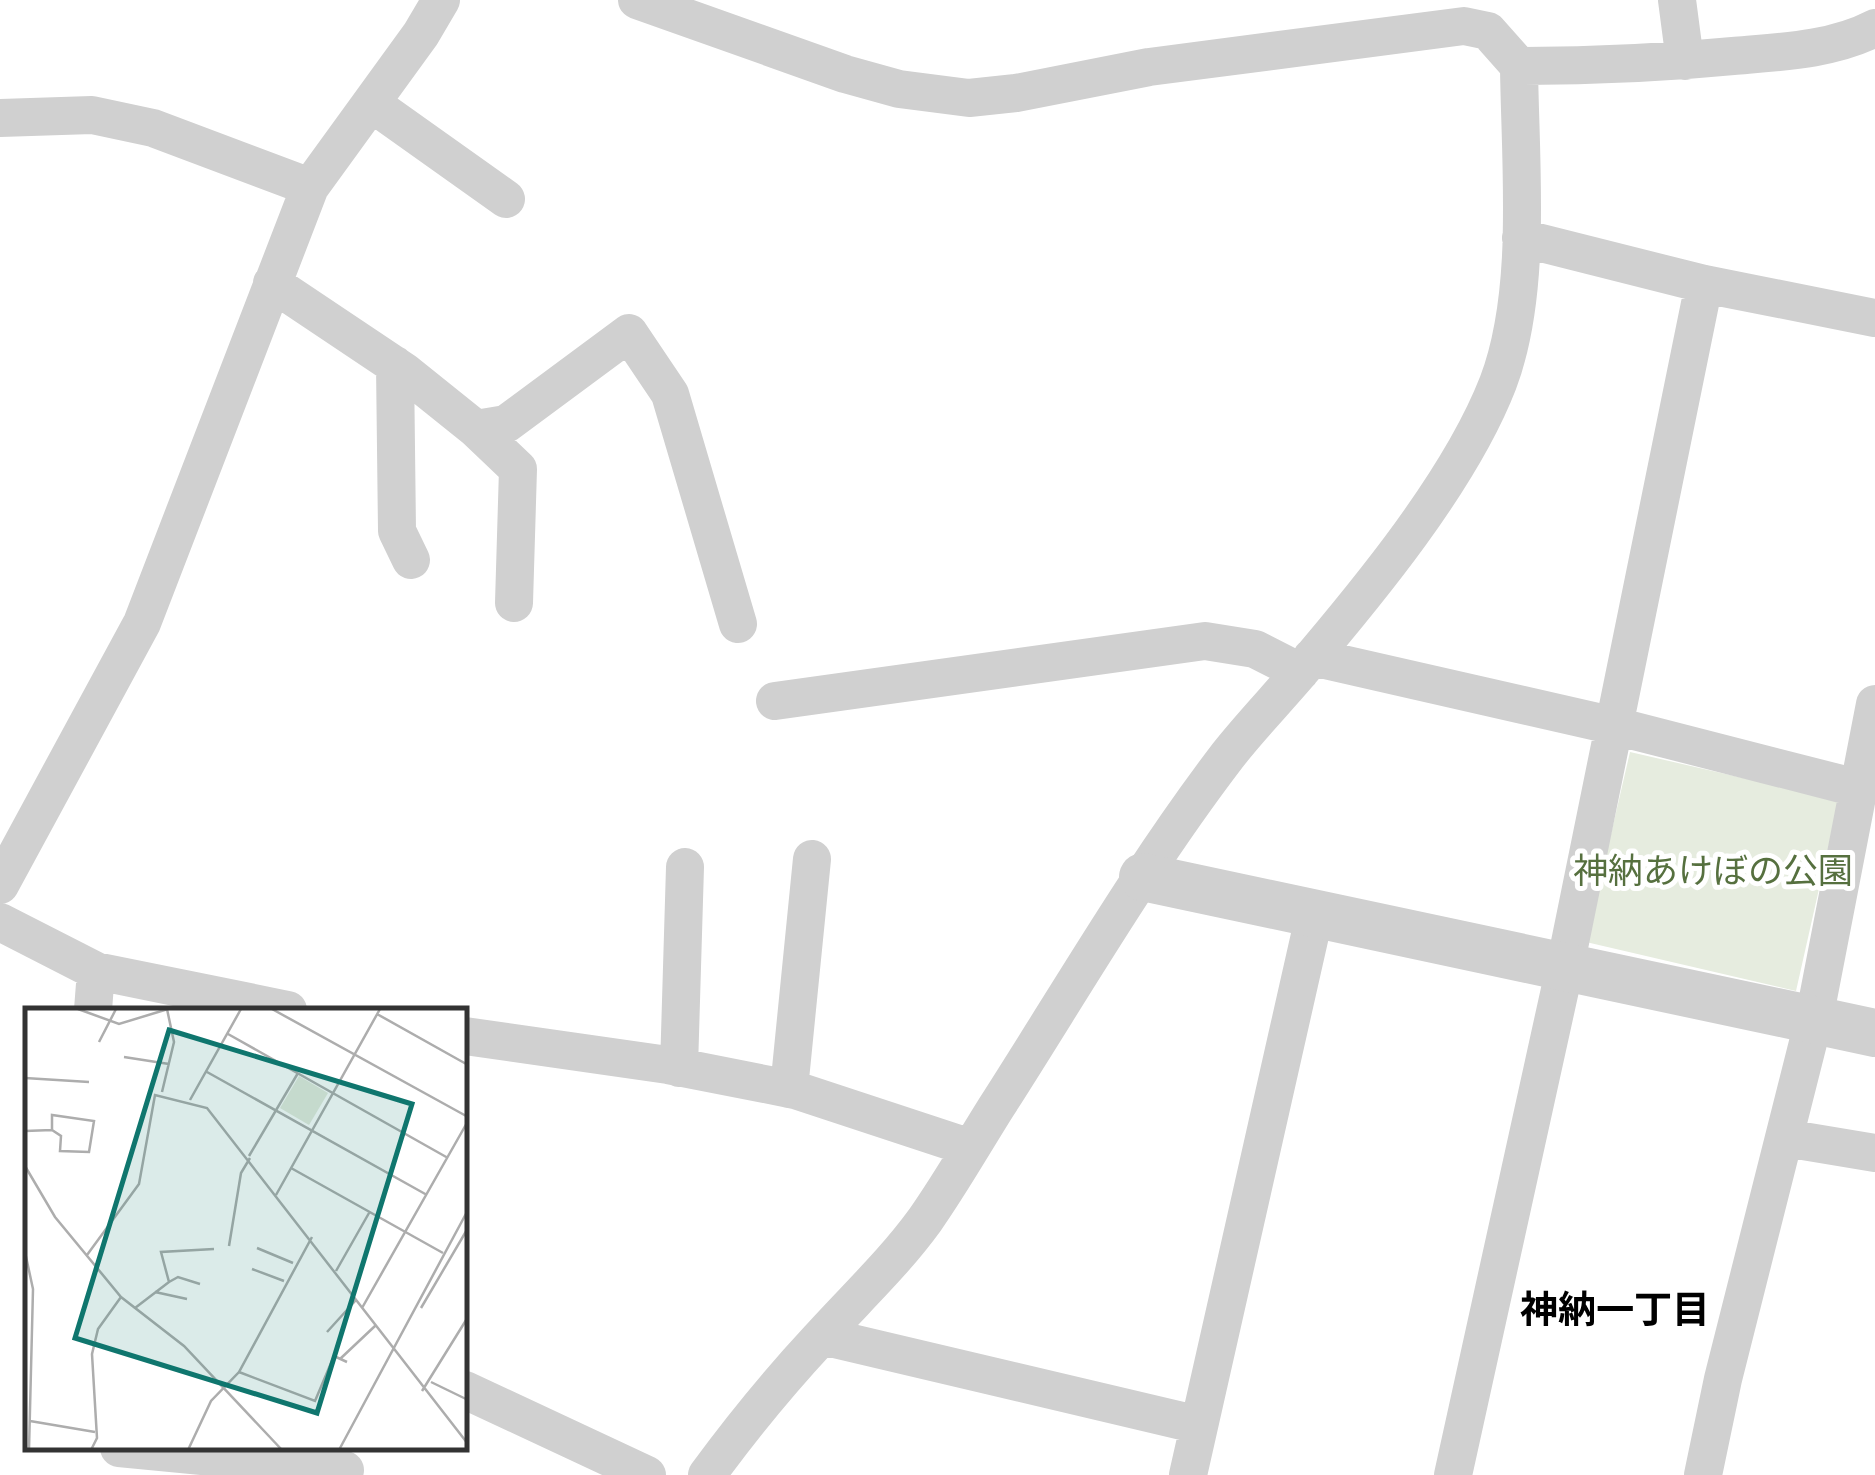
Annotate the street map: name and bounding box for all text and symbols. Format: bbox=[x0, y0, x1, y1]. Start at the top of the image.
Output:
park label: 神納あけぼの公園 bbox=[1573, 848, 1853, 894]
inset map bbox=[25, 1008, 468, 1450]
district label: 神納一丁目 bbox=[1520, 1285, 1710, 1335]

